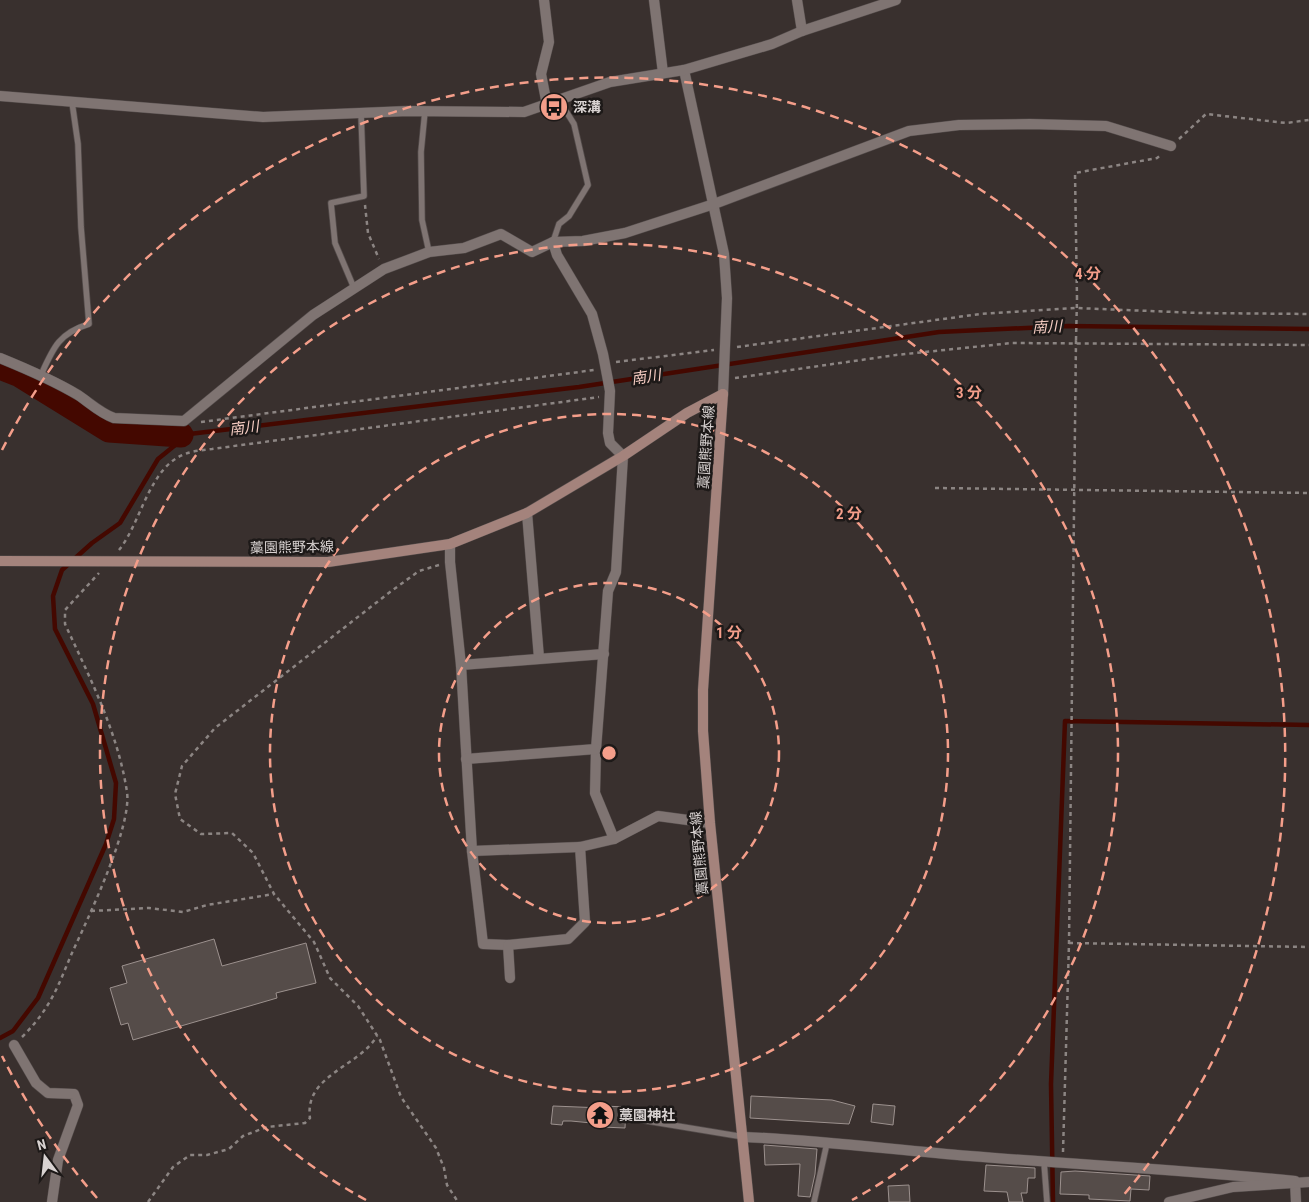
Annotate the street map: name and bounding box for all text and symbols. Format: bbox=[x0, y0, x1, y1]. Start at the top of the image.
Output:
bus stop icon: 深溝 bbox=[539, 92, 569, 122]
place label: 深溝 bbox=[573, 99, 601, 115]
text: 4 分 bbox=[1075, 265, 1101, 283]
water label: 南川 bbox=[1032, 317, 1064, 337]
water label: 南川 bbox=[630, 365, 664, 388]
text: 3 分 bbox=[956, 384, 982, 402]
street label: 藁園熊野本線 bbox=[695, 405, 717, 489]
water label: 南川 bbox=[228, 417, 262, 439]
text: 2 分 bbox=[836, 505, 862, 523]
street label: 藁園熊野本線 bbox=[250, 538, 334, 556]
text: 1 分 bbox=[716, 624, 742, 642]
centre of rings bbox=[600, 744, 618, 762]
street label: 藁園熊野本線 bbox=[687, 810, 711, 896]
temple icon: 藁園神社 bbox=[585, 1100, 615, 1130]
place label: 藁園神社 bbox=[619, 1107, 675, 1123]
north arrow bbox=[20, 1132, 70, 1182]
text: N bbox=[35, 1136, 48, 1153]

